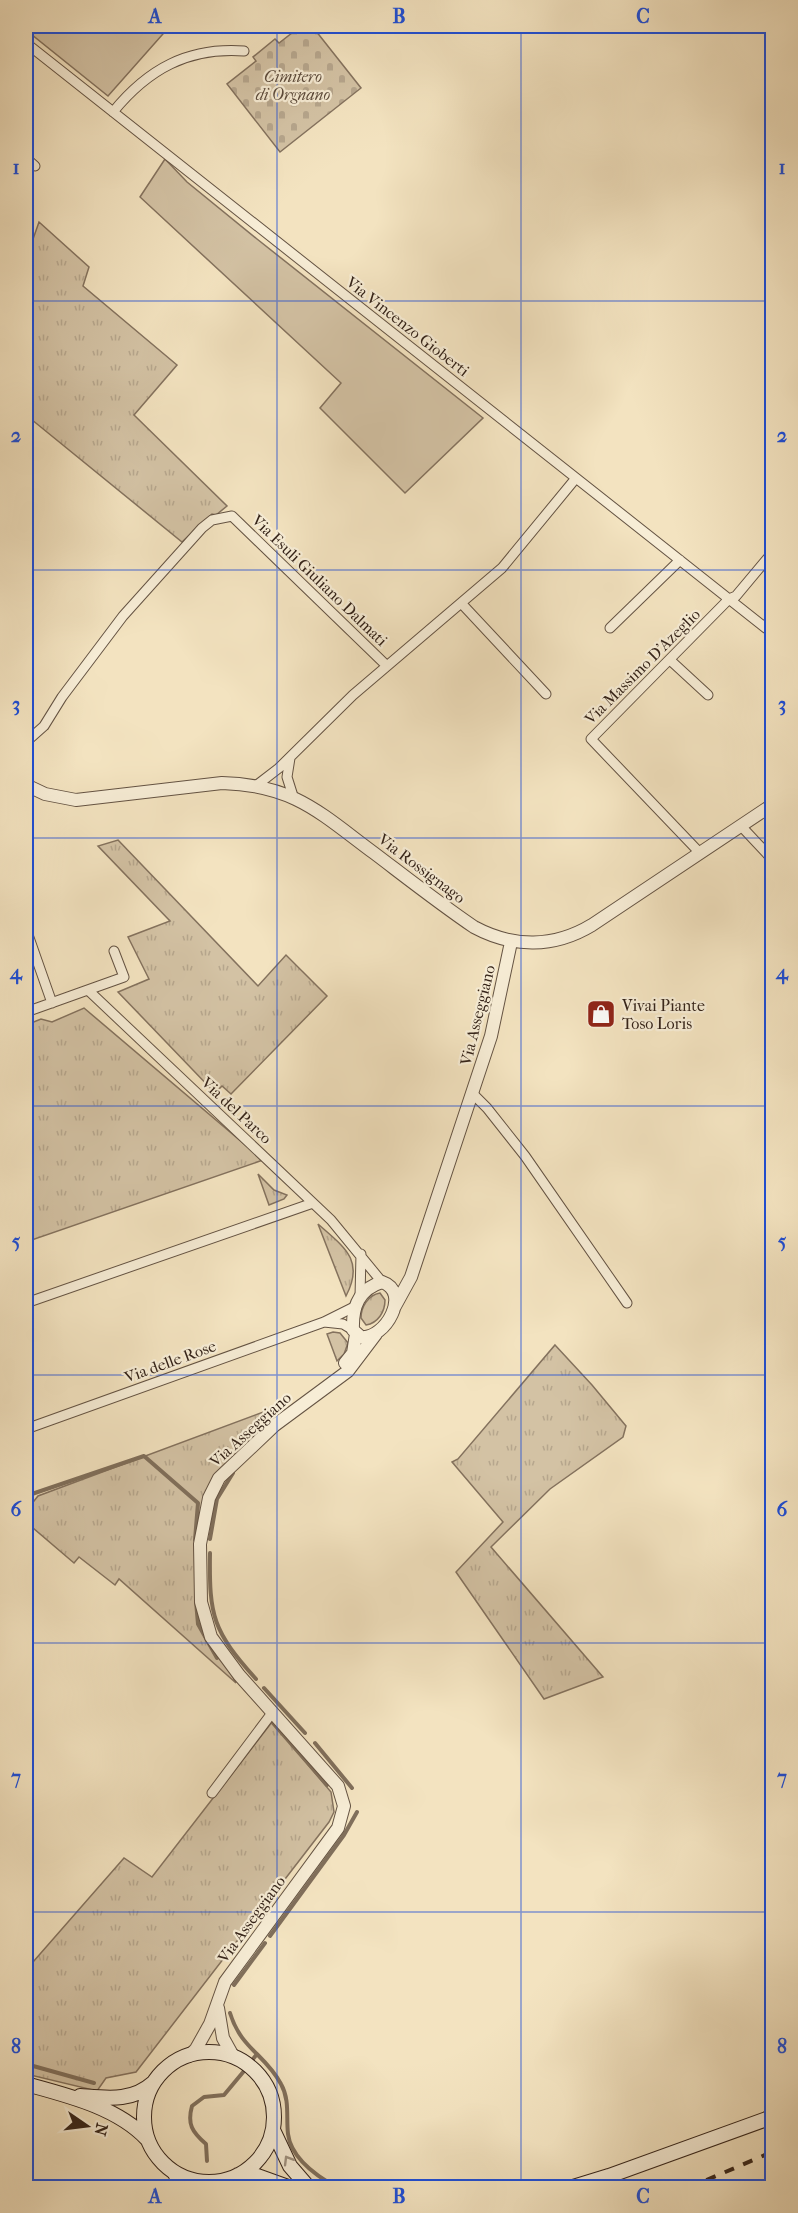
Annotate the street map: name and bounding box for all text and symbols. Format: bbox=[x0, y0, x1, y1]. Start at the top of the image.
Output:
text: A bbox=[147, 5, 163, 28]
text: B bbox=[392, 5, 406, 28]
text: C bbox=[636, 5, 650, 28]
park label: Cimitero di Orgnano bbox=[256, 67, 331, 104]
text: 1 bbox=[12, 156, 20, 179]
text: 1 bbox=[778, 156, 786, 179]
street label: Via Vincenzo Gioberti bbox=[342, 272, 473, 380]
text: 2 bbox=[11, 424, 21, 447]
text: 2 bbox=[777, 424, 787, 447]
street label: Via Esuli Giuliano Dalmati bbox=[247, 510, 391, 650]
street label: Via Massimo D'Azeglio bbox=[580, 605, 704, 729]
text: 3 bbox=[12, 693, 20, 716]
text: 3 bbox=[778, 693, 786, 716]
street label: Via Rossignago bbox=[374, 829, 469, 907]
text: 4 bbox=[9, 961, 23, 985]
text: 4 bbox=[775, 961, 789, 985]
street label: Via Asseggiano bbox=[456, 963, 499, 1068]
place label: Vivai Piante Toso Loris bbox=[621, 996, 705, 1033]
shop icon: Vivai Piante Toso Loris bbox=[585, 998, 617, 1030]
street label: Via del Parco bbox=[197, 1072, 276, 1148]
text: 5 bbox=[12, 1230, 21, 1253]
text: 5 bbox=[778, 1230, 787, 1253]
street label: Via delle Rose bbox=[121, 1336, 219, 1387]
street label: Via Asseggiano bbox=[205, 1388, 295, 1471]
text: 6 bbox=[11, 1498, 23, 1521]
text: 6 bbox=[777, 1498, 789, 1521]
text: 7 bbox=[10, 1766, 21, 1789]
text: 7 bbox=[776, 1766, 787, 1789]
street label: Via Asseggiano bbox=[213, 1872, 289, 1967]
text: 8 bbox=[11, 2035, 21, 2058]
text: 8 bbox=[777, 2035, 787, 2058]
north arrow bbox=[57, 2096, 117, 2156]
text: N bbox=[90, 2121, 112, 2139]
one-way arrow bbox=[284, 2156, 295, 2167]
text: A bbox=[147, 2185, 163, 2208]
text: B bbox=[392, 2185, 406, 2208]
text: C bbox=[636, 2185, 650, 2208]

